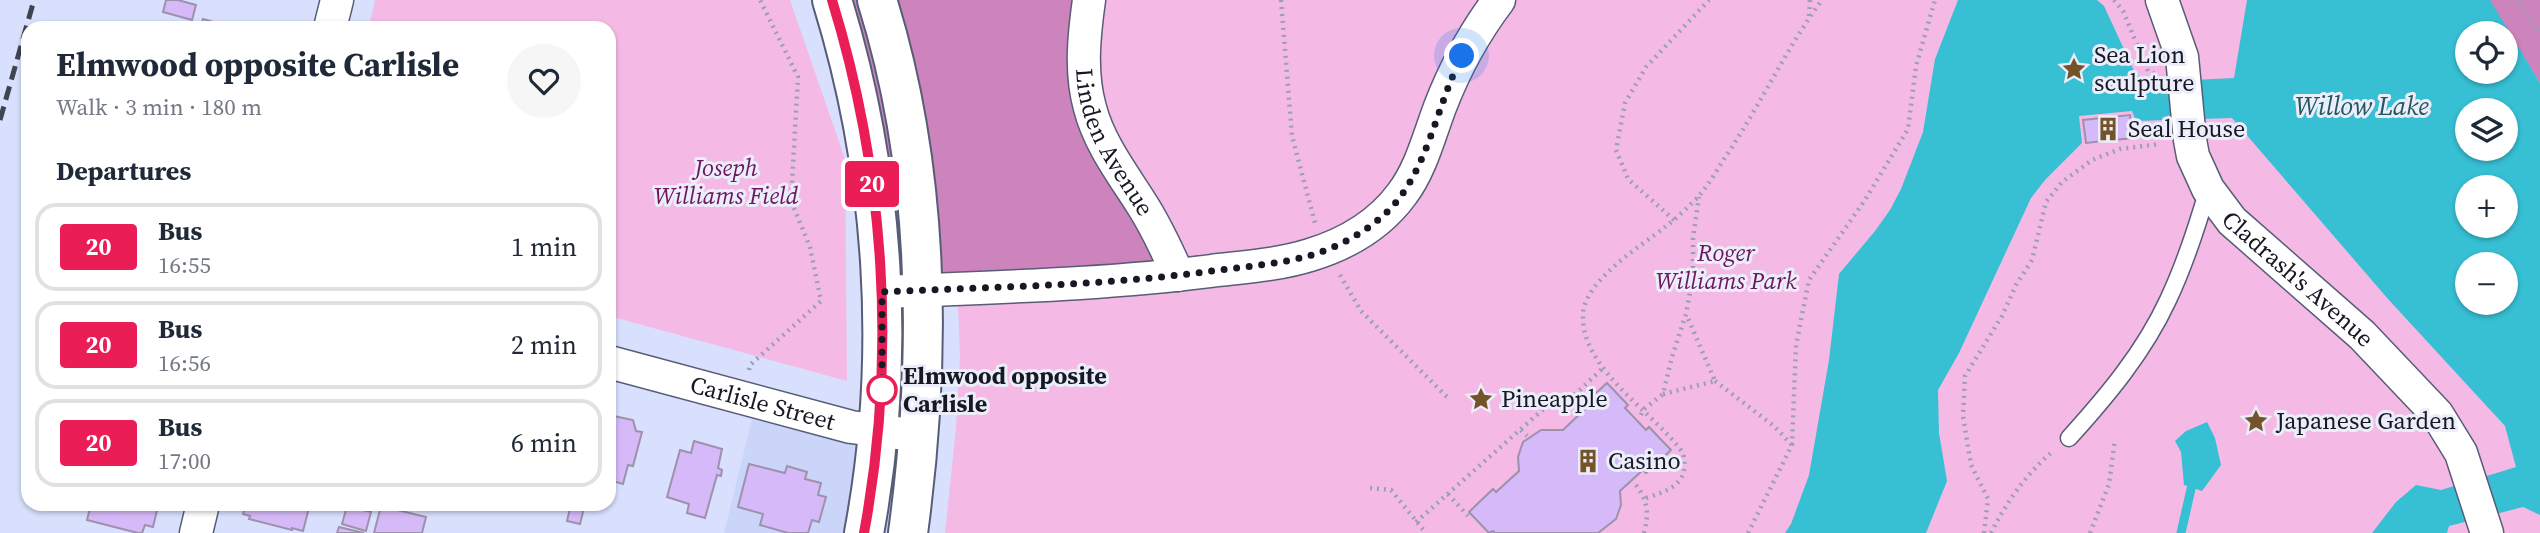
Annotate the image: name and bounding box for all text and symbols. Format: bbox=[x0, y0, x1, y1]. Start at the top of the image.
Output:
map controls bbox=[2455, 21, 2518, 315]
button: locate bbox=[2455, 21, 2518, 84]
your location bbox=[1444, 38, 1479, 73]
place label: Sea Lion sculpture bbox=[2094, 38, 2195, 99]
text: Elmwood opposite Carlisle bbox=[56, 42, 459, 87]
button: heart bbox=[507, 44, 581, 118]
place icon: Sea Lion sculpture bbox=[2060, 55, 2088, 83]
street label: Linden Avenue bbox=[1068, 67, 1162, 222]
water label: Willow Lake bbox=[2295, 88, 2429, 124]
text: Walk · 3 min · 180 m bbox=[56, 91, 262, 123]
button: layers bbox=[2455, 98, 2518, 161]
place label: Seal House bbox=[2128, 112, 2245, 145]
building icon: Seal House bbox=[2094, 115, 2122, 143]
park label: Joseph Williams Field bbox=[654, 151, 799, 212]
text: Departures bbox=[56, 153, 191, 189]
line badge: 20 bbox=[840, 161, 903, 207]
text: 20 bbox=[859, 167, 885, 200]
button: + bbox=[2455, 175, 2518, 238]
street label: Cladrash's Avenue bbox=[2214, 204, 2382, 354]
text: Bus bbox=[158, 213, 202, 249]
text: 1 min bbox=[511, 229, 577, 265]
text: 20 bbox=[85, 230, 112, 263]
park label: Roger Williams Park bbox=[1655, 236, 1797, 297]
text: 16:55 bbox=[158, 249, 211, 281]
button: − bbox=[2455, 252, 2518, 315]
text: Bus bbox=[158, 311, 202, 347]
text: 2 min bbox=[511, 327, 577, 363]
text: 20 bbox=[85, 328, 112, 361]
text: 16:56 bbox=[158, 347, 211, 379]
place label: Elmwood opposite Carlisle bbox=[903, 359, 1107, 420]
street label: Carlisle Street bbox=[687, 368, 839, 438]
marker: Elmwood opposite Carlisle bbox=[867, 375, 897, 405]
place label: Pineapple bbox=[1501, 382, 1608, 415]
place icon: Pineapple bbox=[1467, 385, 1495, 413]
place label: Japanese Garden bbox=[2275, 404, 2456, 437]
place icon: Japanese Garden bbox=[2242, 407, 2270, 435]
text: Bus bbox=[158, 409, 202, 445]
text: 6 min bbox=[511, 425, 577, 461]
text: 20 bbox=[85, 426, 112, 459]
place label: Casino bbox=[1608, 444, 1681, 477]
text: 17:00 bbox=[158, 445, 211, 477]
building icon: Casino bbox=[1574, 447, 1602, 475]

